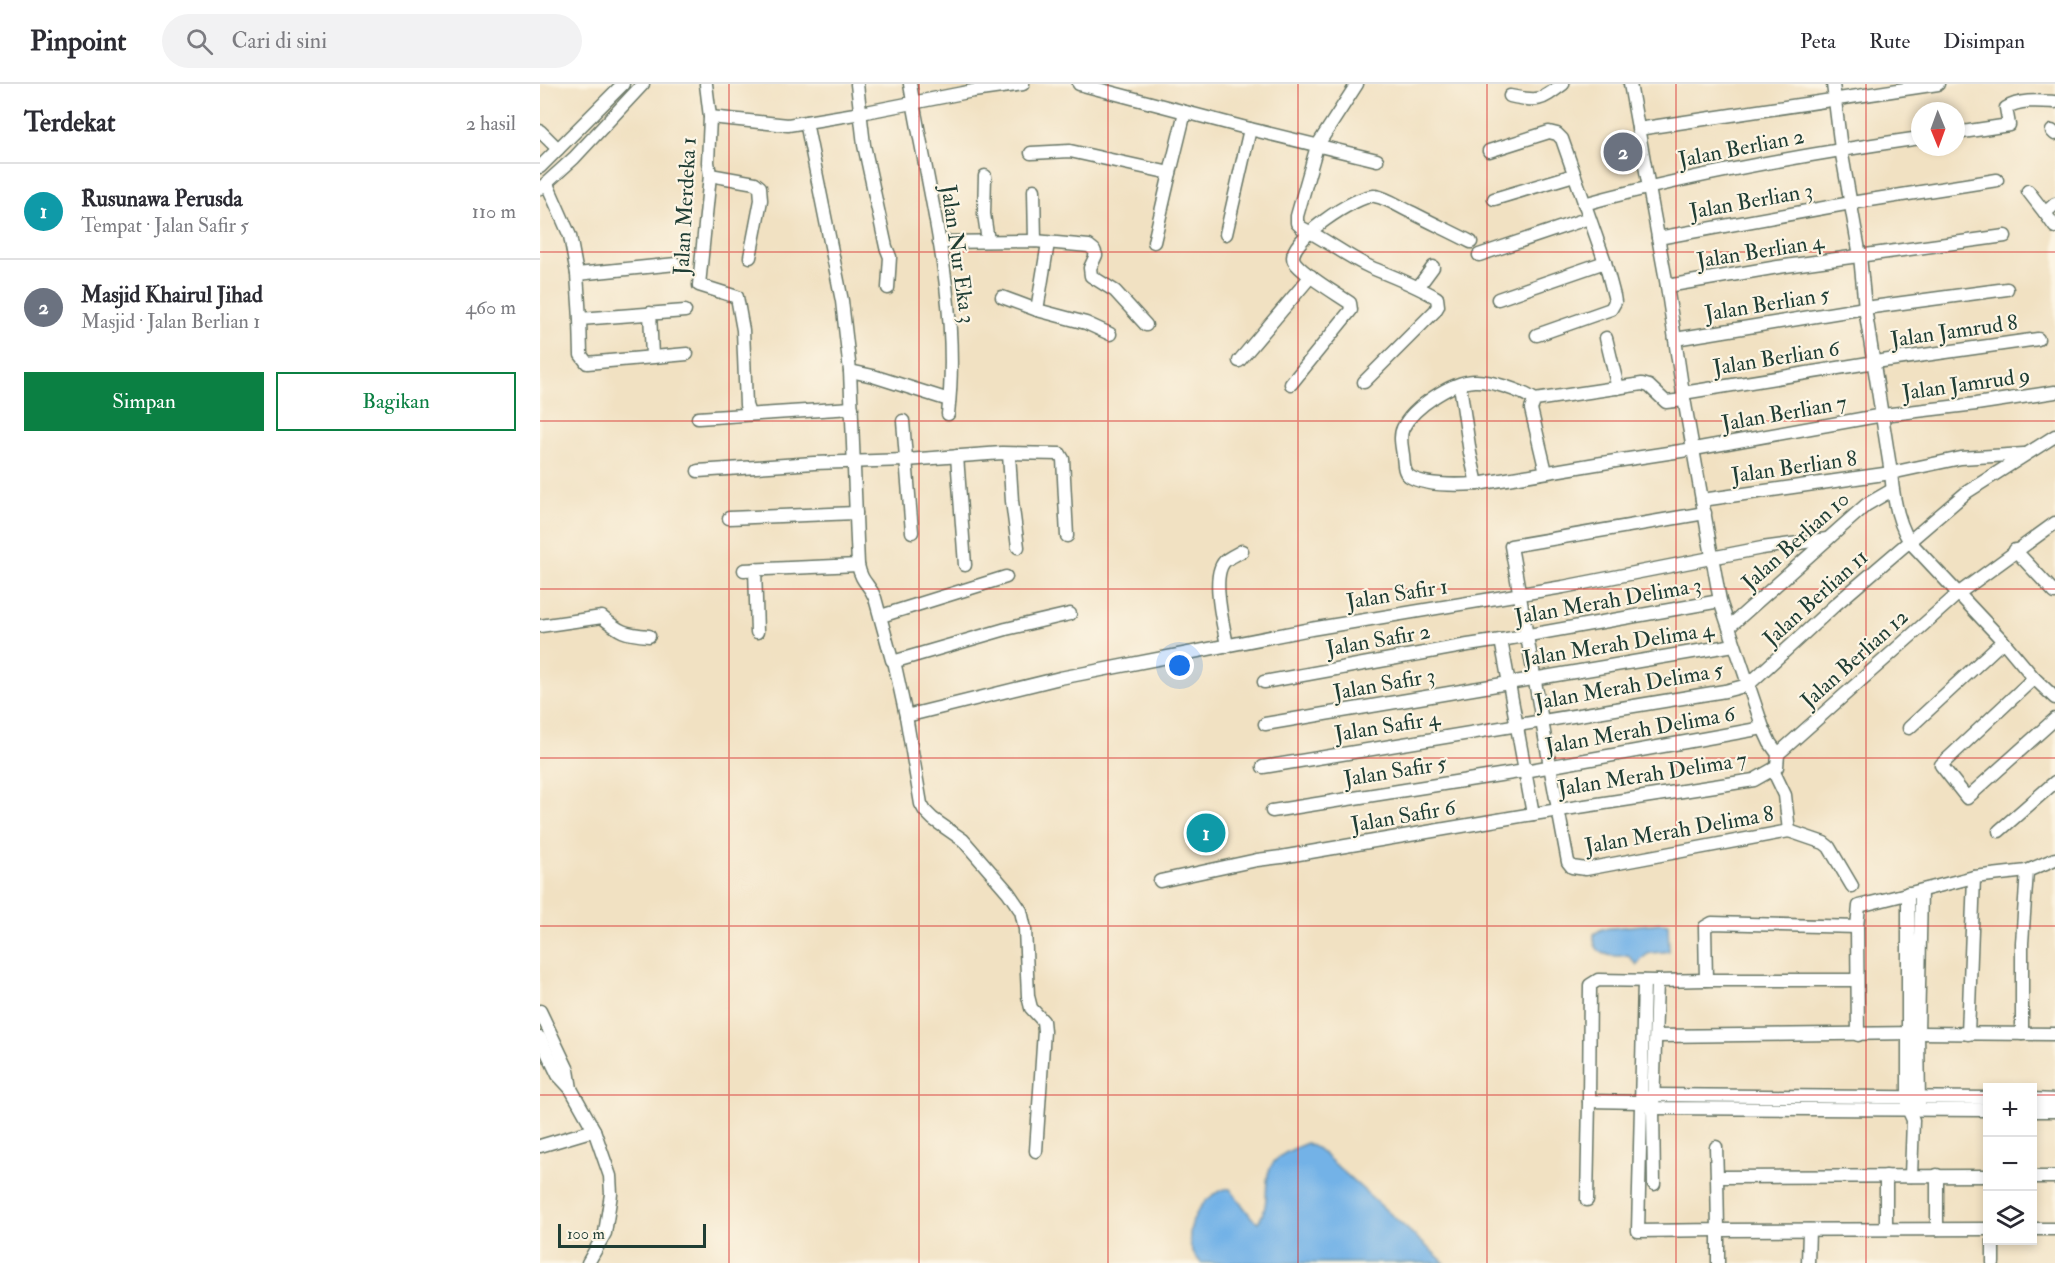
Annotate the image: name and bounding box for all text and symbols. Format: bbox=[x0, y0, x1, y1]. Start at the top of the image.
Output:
search box bbox=[162, 14, 582, 68]
text: Pinpoint bbox=[30, 24, 126, 59]
icon: search bbox=[183, 25, 216, 58]
text: Cari di sini bbox=[231, 27, 327, 55]
text: Peta bbox=[1800, 28, 1836, 55]
text: Rute bbox=[1869, 28, 1910, 55]
text: Disimpan bbox=[1943, 28, 2025, 55]
north arrow bbox=[1911, 102, 1965, 156]
text: Terdekat bbox=[24, 107, 115, 139]
text: 2 hasil bbox=[466, 111, 516, 136]
street label: Jalan Berlian 2 bbox=[1675, 122, 1806, 174]
pin: 2 bbox=[1604, 130, 1642, 174]
street label: Jalan Merdeka 1 bbox=[667, 136, 703, 277]
street label: Jalan Berlian 3 bbox=[1686, 176, 1815, 226]
street label: Jalan Nur Eka 3 bbox=[934, 182, 982, 325]
text: Rusunawa Perusda bbox=[81, 185, 243, 213]
text: 1 bbox=[40, 199, 47, 224]
text: 110 m bbox=[472, 199, 516, 224]
text: Tempat · Jalan Safir 5 bbox=[81, 213, 249, 238]
street label: Jalan Berlian 4 bbox=[1694, 227, 1827, 275]
street label: Jalan Berlian 5 bbox=[1702, 280, 1832, 328]
text: Masjid Khairul Jihad bbox=[81, 281, 263, 309]
text: 2 bbox=[38, 295, 49, 320]
text: 460 m bbox=[465, 295, 516, 320]
street label: Jalan Jamrud 8 bbox=[1888, 308, 2019, 354]
text: Masjid · Jalan Berlian 1 bbox=[81, 309, 260, 334]
street label: Jalan Berlian 6 bbox=[1710, 334, 1843, 382]
street label: Jalan Jamrud 9 bbox=[1899, 361, 2032, 407]
button: Simpan bbox=[24, 372, 264, 431]
button: Bagikan bbox=[276, 372, 516, 431]
street label: Jalan Berlian 7 bbox=[1718, 388, 1849, 438]
street label: Jalan Berlian 8 bbox=[1728, 444, 1859, 490]
street label: Jalan Berlian 10 bbox=[1735, 485, 1855, 597]
street label: Jalan Berlian 11 bbox=[1756, 543, 1874, 653]
street label: Jalan Merah Delima 3 bbox=[1511, 571, 1704, 631]
street label: Jalan Safir 1 bbox=[1344, 572, 1450, 616]
street label: Jalan Berlian 12 bbox=[1794, 603, 1914, 715]
street label: Jalan Merah Delima 4 bbox=[1520, 615, 1717, 673]
street label: Jalan Safir 2 bbox=[1323, 617, 1433, 663]
your location bbox=[1165, 651, 1194, 680]
street label: Jalan Merah Delima 5 bbox=[1532, 656, 1726, 717]
street label: Jalan Safir 3 bbox=[1330, 661, 1437, 707]
street label: Jalan Merah Delima 6 bbox=[1542, 699, 1739, 761]
street label: Jalan Safir 4 bbox=[1332, 704, 1443, 748]
street label: Jalan Merah Delima 7 bbox=[1555, 745, 1749, 803]
street label: Jalan Safir 5 bbox=[1341, 749, 1449, 793]
street label: Jalan Safir 6 bbox=[1348, 793, 1459, 839]
street label: Jalan Merah Delima 8 bbox=[1582, 800, 1776, 861]
pin: 1 bbox=[1186, 810, 1226, 855]
map controls bbox=[1983, 1083, 2037, 1245]
button: + bbox=[1983, 1083, 2037, 1137]
button: − bbox=[1983, 1137, 2037, 1191]
button: layers bbox=[1983, 1191, 2037, 1245]
scale bar bbox=[558, 1221, 706, 1248]
text: 100 m bbox=[567, 1224, 605, 1244]

